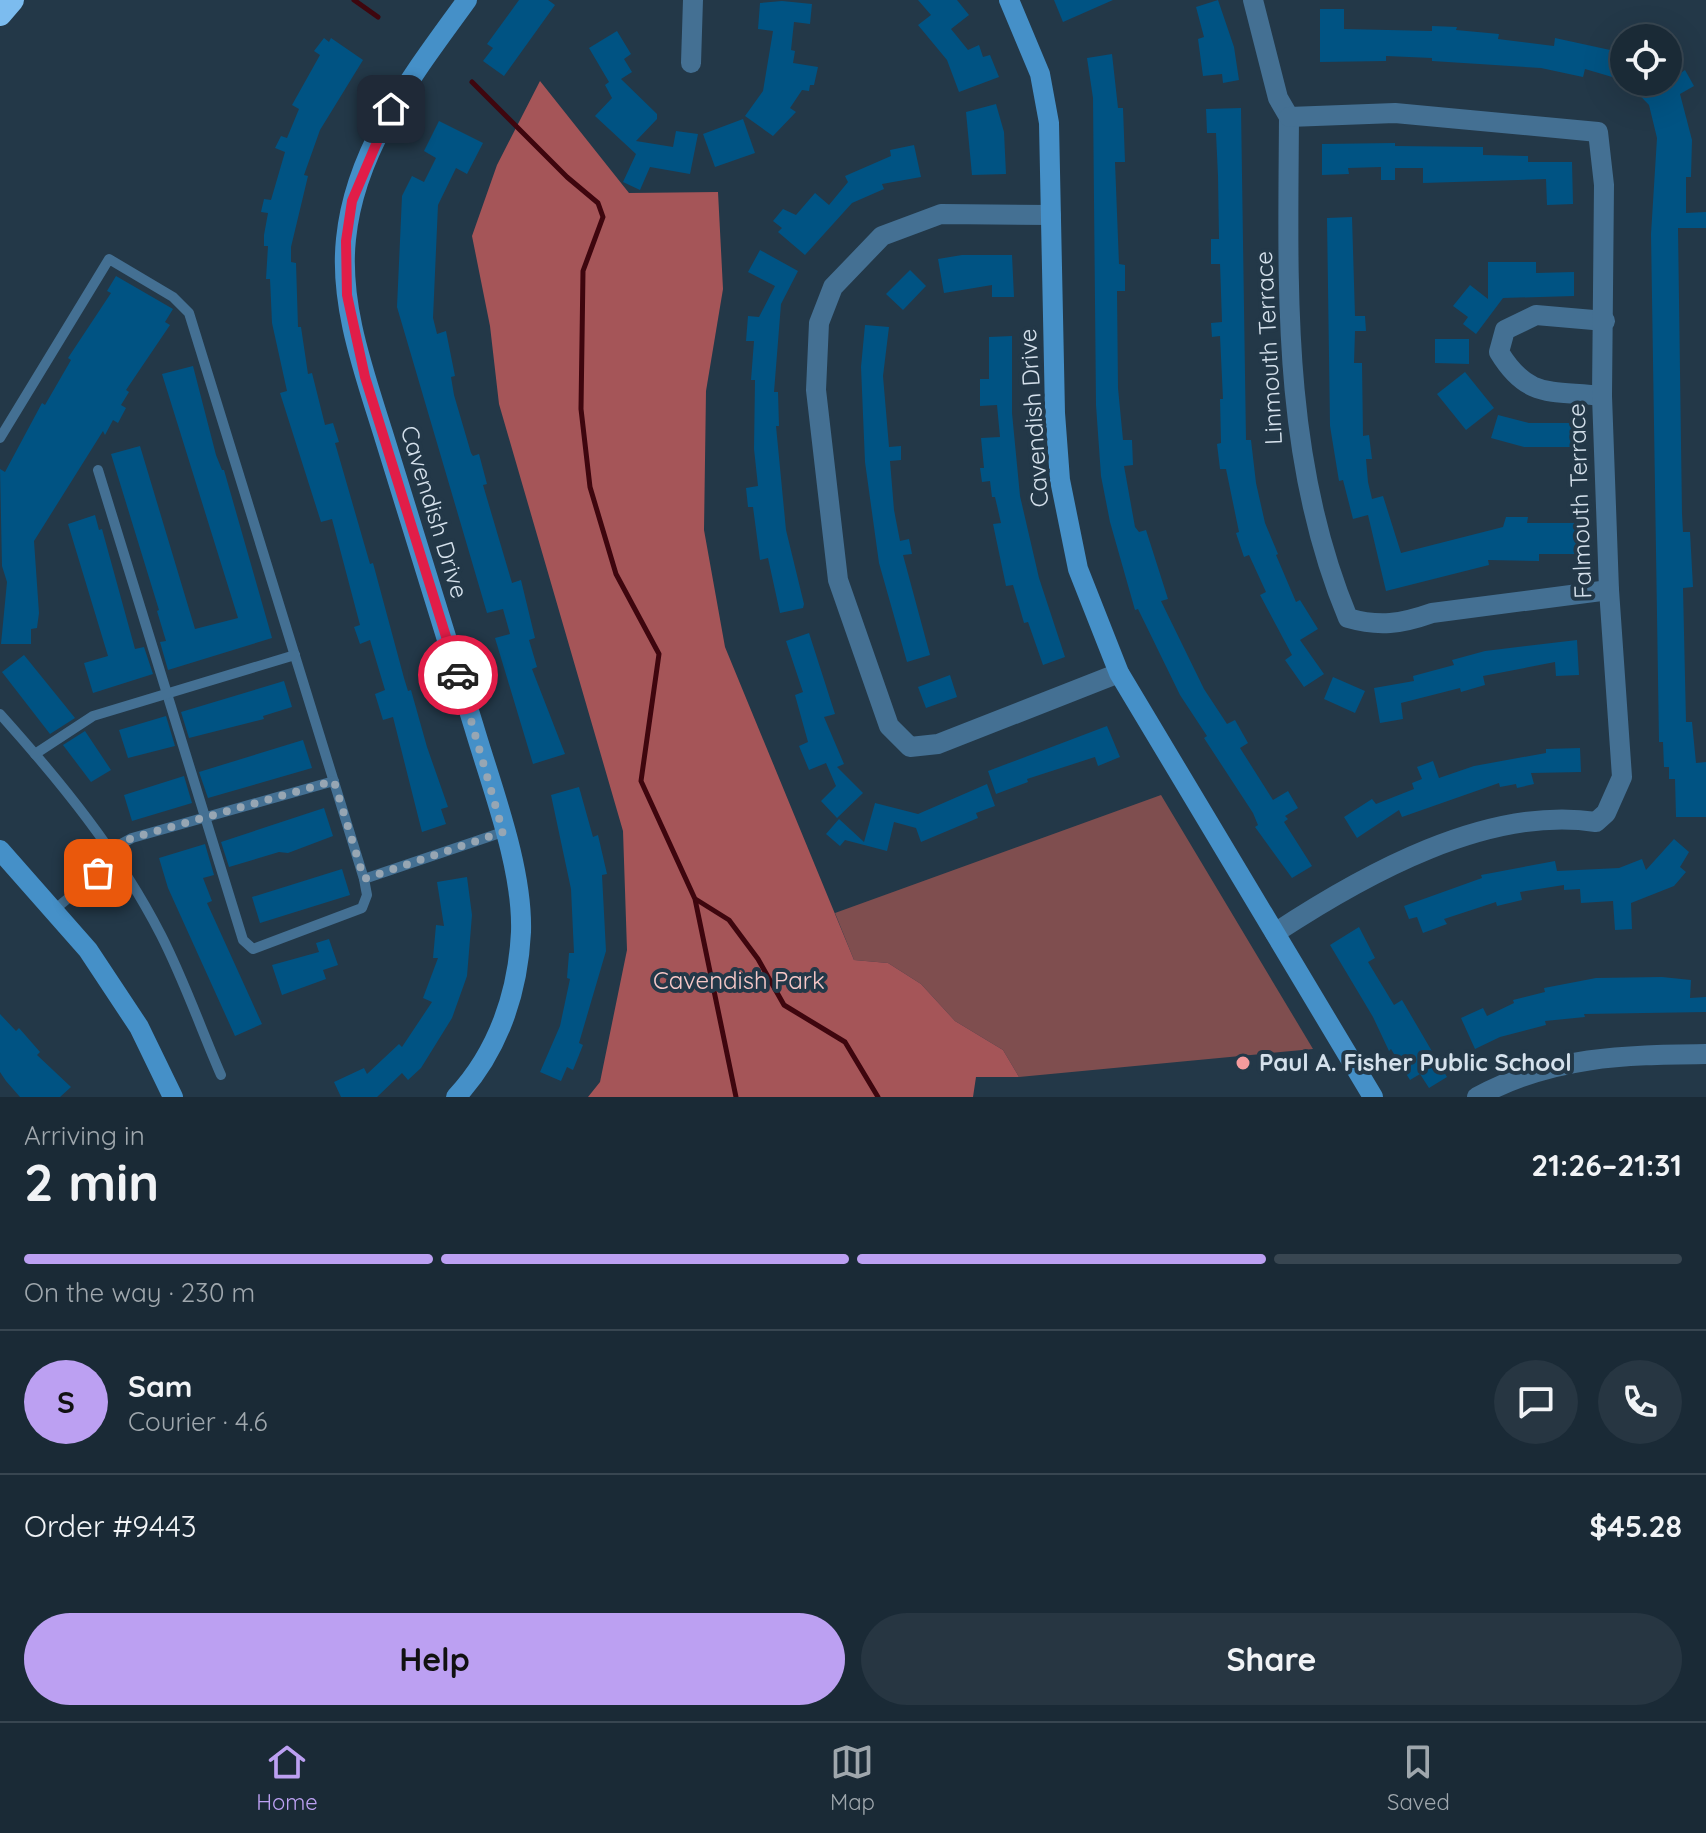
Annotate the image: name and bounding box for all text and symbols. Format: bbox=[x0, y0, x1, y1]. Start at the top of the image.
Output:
map controls bbox=[1610, 24, 1682, 96]
button: locate bbox=[1610, 24, 1682, 96]
pin bbox=[357, 75, 425, 143]
icon: home bbox=[369, 87, 413, 131]
street label: Linmouth Terrace bbox=[1248, 250, 1288, 446]
street label: Cavendish Drive bbox=[1012, 328, 1054, 508]
street label: Falmouth Terrace bbox=[1561, 403, 1597, 599]
street label: Cavendish Drive bbox=[394, 422, 475, 602]
courier bbox=[418, 635, 498, 715]
icon: car bbox=[436, 653, 480, 697]
pin bbox=[64, 839, 132, 907]
icon: bag bbox=[76, 851, 120, 895]
park label: Cavendish Park bbox=[653, 965, 825, 995]
place label: Paul A. Fisher Public School bbox=[1259, 1047, 1572, 1077]
marker: Paul A. Fisher Public School bbox=[1234, 1054, 1252, 1072]
text: Arriving in bbox=[24, 1119, 145, 1152]
text: 21:26–21:31 bbox=[1531, 1146, 1682, 1184]
text: 2 min bbox=[24, 1149, 159, 1214]
text: On the way · 230 m bbox=[24, 1276, 255, 1309]
button: chat bbox=[1494, 1360, 1578, 1444]
button: phone bbox=[1598, 1360, 1682, 1444]
text: Sam bbox=[128, 1367, 192, 1405]
text: S bbox=[57, 1383, 75, 1421]
text: Courier · 4.6 bbox=[128, 1405, 267, 1438]
text: Order #9443 bbox=[24, 1507, 196, 1545]
text: $45.28 bbox=[1589, 1507, 1682, 1545]
button: Help bbox=[24, 1613, 845, 1705]
button: Share bbox=[861, 1613, 1682, 1705]
tab: Home bbox=[256, 1740, 318, 1816]
tab: Map bbox=[830, 1740, 875, 1816]
tab: Saved bbox=[1387, 1740, 1450, 1816]

